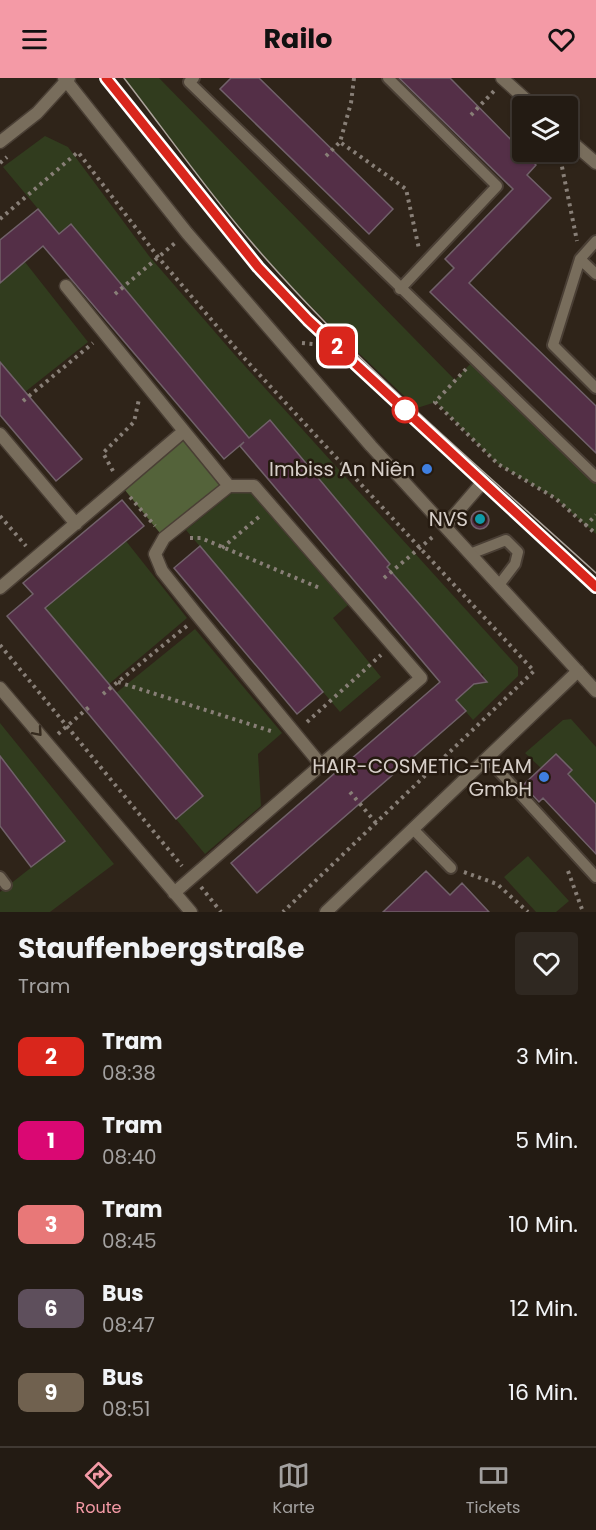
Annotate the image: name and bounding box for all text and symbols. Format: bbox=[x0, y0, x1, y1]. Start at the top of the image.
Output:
text: Railo bbox=[263, 20, 333, 57]
icon: menu bbox=[18, 23, 51, 56]
icon: heart bbox=[545, 23, 578, 56]
map controls bbox=[512, 96, 578, 162]
button: layers bbox=[512, 96, 578, 162]
line badge: 2 bbox=[318, 326, 356, 366]
text: 2 bbox=[331, 332, 343, 361]
unlabelled marker bbox=[392, 397, 418, 423]
place label: Imbiss An Niên bbox=[269, 455, 415, 483]
marker: Imbiss An Niên bbox=[420, 462, 434, 476]
place label: NVS bbox=[429, 505, 468, 533]
marker: NVS bbox=[473, 512, 487, 526]
one-way arrow bbox=[31, 725, 42, 736]
place label: HAIR-COSMETIC-TEAM GmbH bbox=[312, 752, 532, 803]
marker: HAIR-COSMETIC-TEAM GmbH bbox=[537, 770, 551, 784]
text: Stauffenbergstraße bbox=[18, 929, 305, 968]
button: heart bbox=[515, 932, 578, 995]
text: Tram bbox=[18, 972, 70, 1000]
text: Tram bbox=[102, 1026, 163, 1057]
text: 3 Min. bbox=[516, 1041, 578, 1072]
text: 2 bbox=[45, 1042, 57, 1071]
text: 08:38 bbox=[102, 1059, 156, 1087]
text: Tram bbox=[102, 1110, 163, 1141]
text: 5 Min. bbox=[515, 1125, 578, 1156]
text: 1 bbox=[47, 1126, 55, 1155]
text: 08:40 bbox=[102, 1143, 157, 1171]
text: Tram bbox=[102, 1194, 163, 1225]
text: 10 Min. bbox=[508, 1209, 578, 1240]
text: 3 bbox=[45, 1210, 57, 1239]
text: 08:45 bbox=[102, 1227, 157, 1255]
text: Bus bbox=[102, 1278, 144, 1309]
text: 12 Min. bbox=[509, 1293, 578, 1324]
text: 6 bbox=[44, 1294, 58, 1323]
text: 08:47 bbox=[102, 1311, 155, 1339]
text: Bus bbox=[102, 1362, 144, 1393]
text: 16 Min. bbox=[508, 1377, 578, 1408]
text: 9 bbox=[45, 1378, 57, 1407]
text: 08:51 bbox=[102, 1395, 150, 1423]
tab: Route bbox=[76, 1459, 122, 1520]
tab: Karte bbox=[273, 1459, 315, 1520]
tab: Tickets bbox=[466, 1459, 520, 1520]

